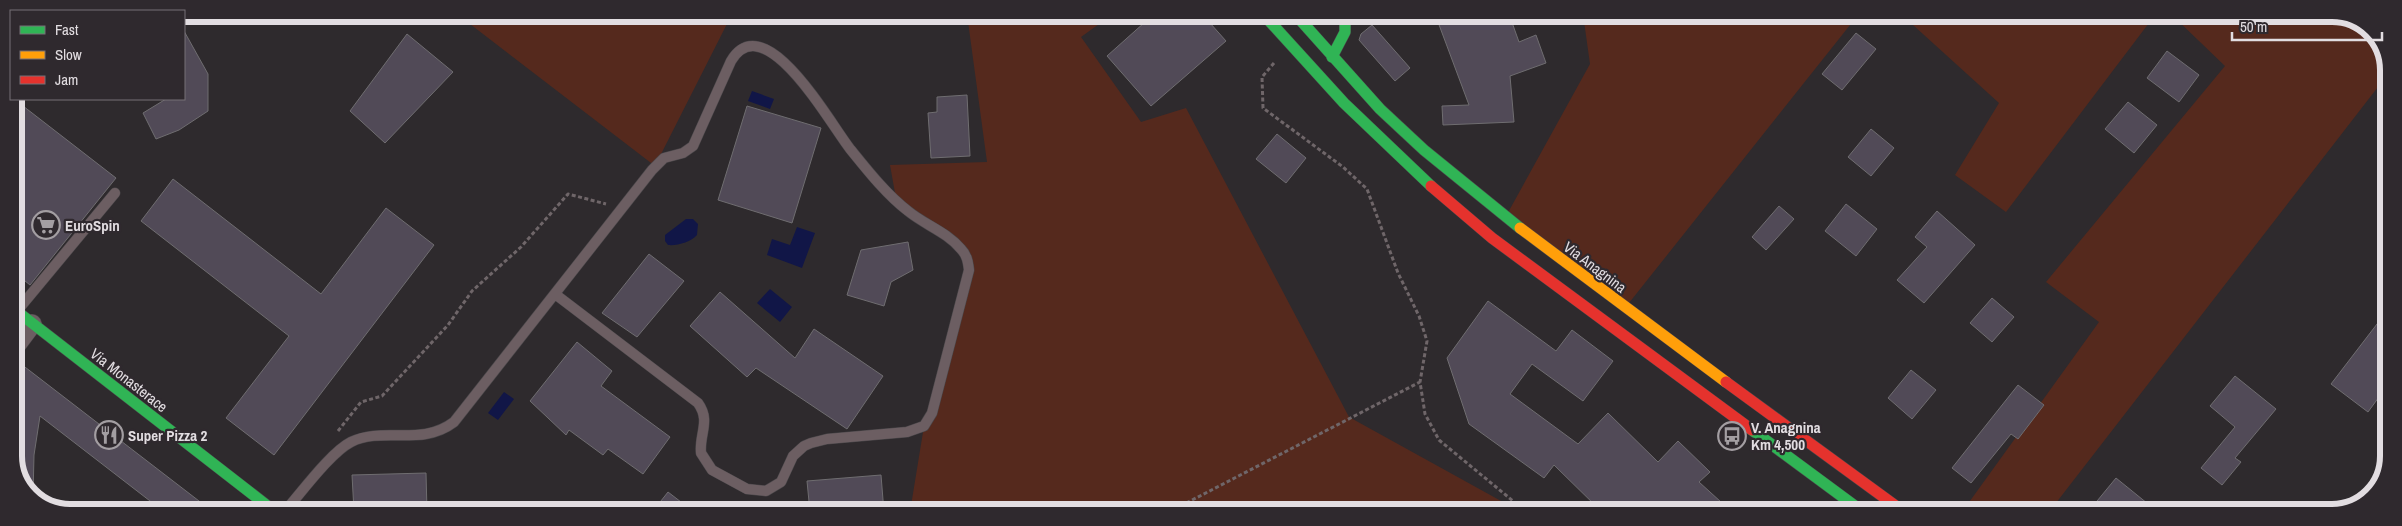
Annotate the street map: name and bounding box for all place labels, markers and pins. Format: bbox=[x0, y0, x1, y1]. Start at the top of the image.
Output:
supermarket icon: EuroSpin bbox=[31, 210, 61, 240]
place label: EuroSpin bbox=[65, 215, 120, 236]
place label: V. Anagnina Km 4,500 bbox=[1751, 417, 1821, 455]
restaurant icon: Super Pizza 2 bbox=[94, 420, 124, 450]
bus stop icon: V. Anagnina Km 4,500 bbox=[1717, 421, 1747, 451]
place label: Super Pizza 2 bbox=[128, 425, 207, 446]

